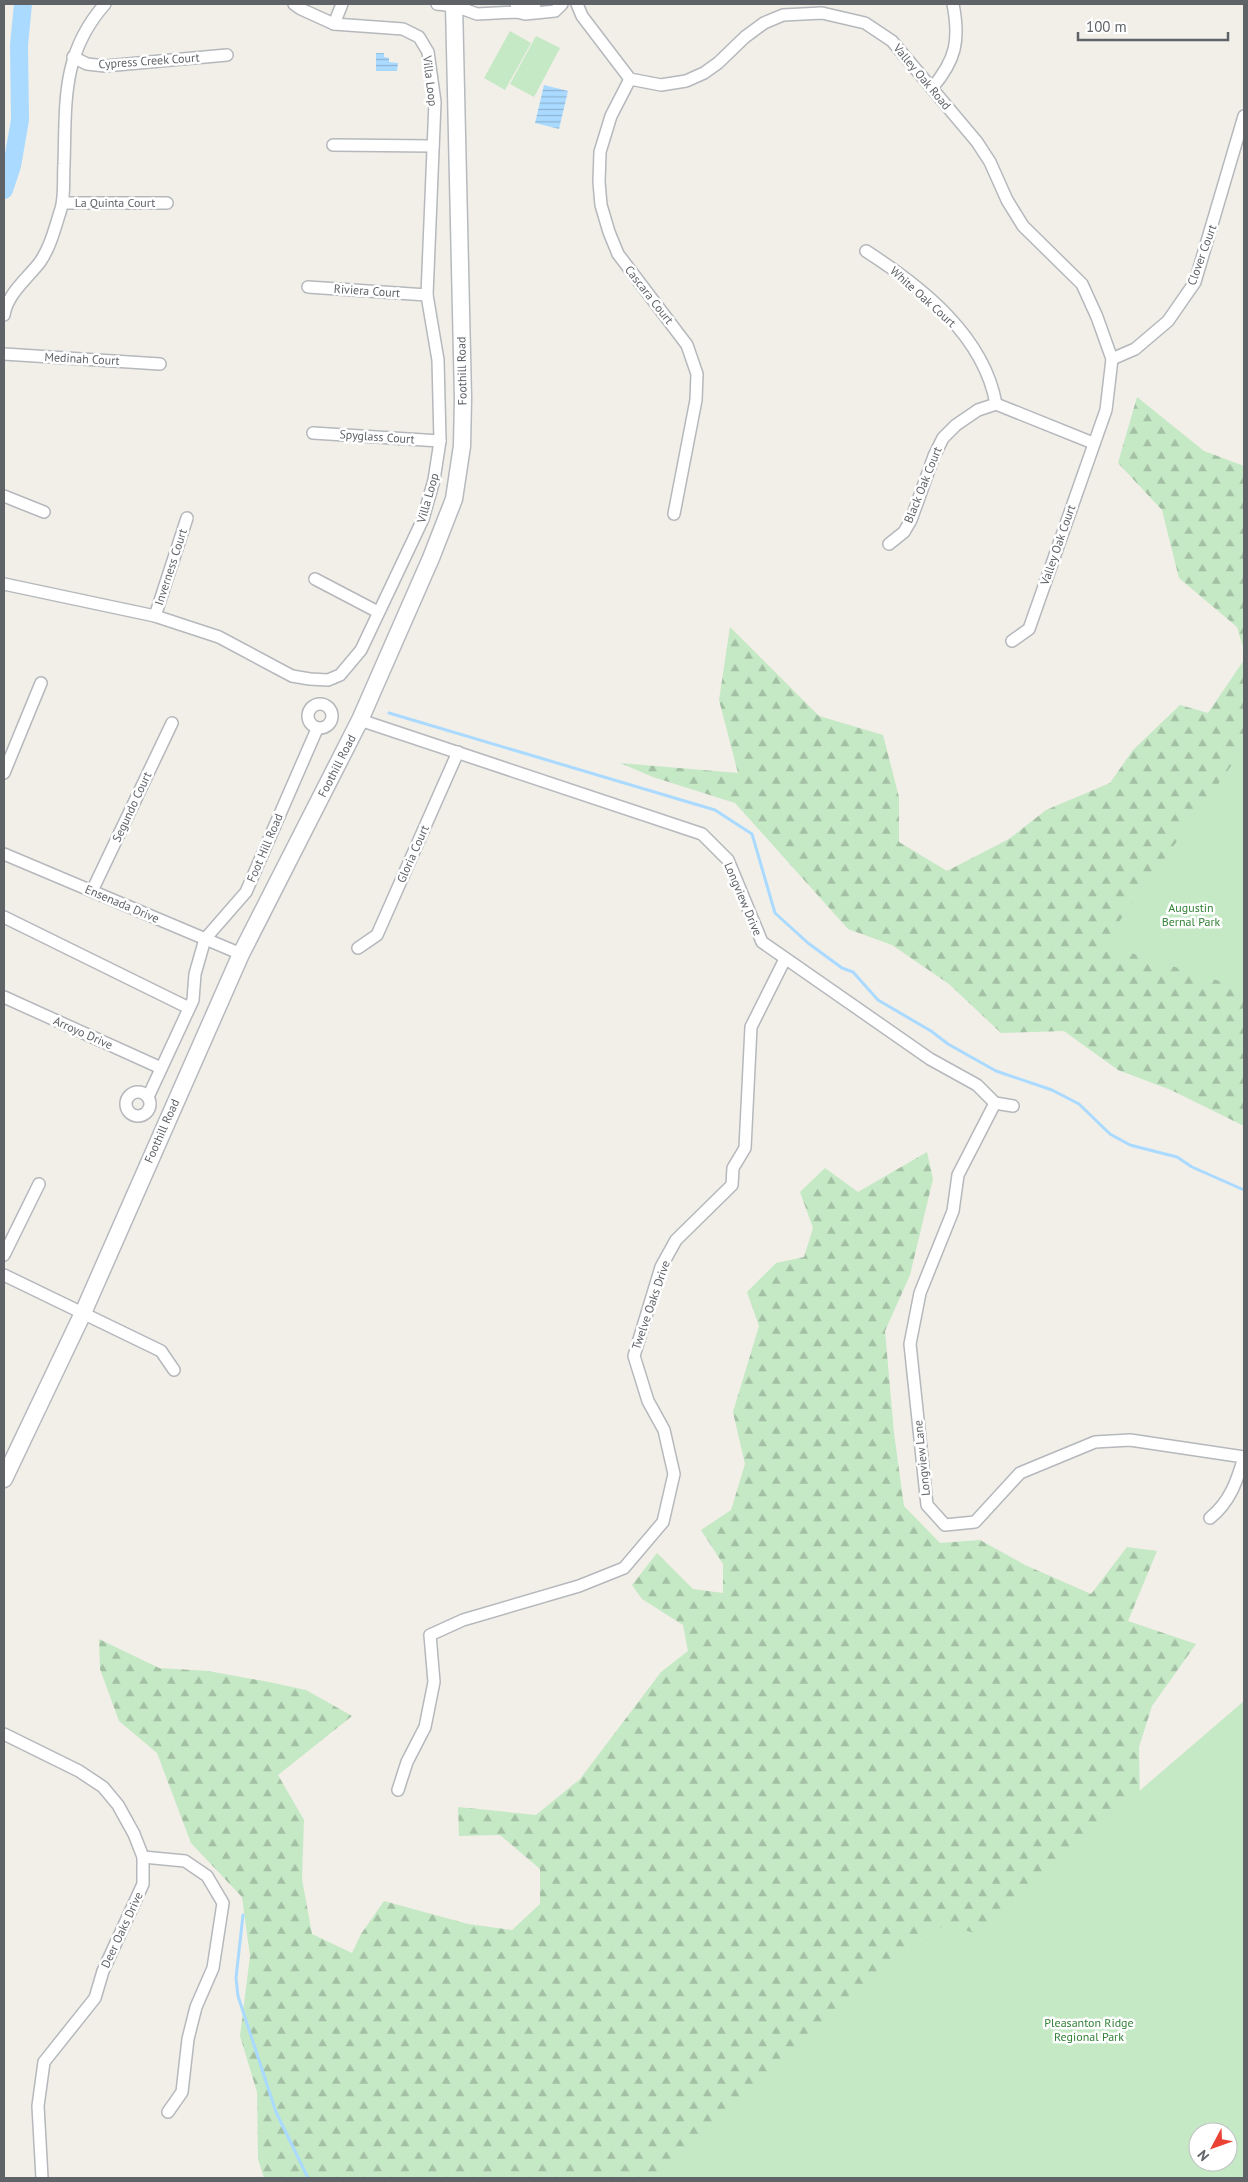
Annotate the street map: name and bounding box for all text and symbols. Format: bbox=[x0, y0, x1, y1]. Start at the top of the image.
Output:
scale bar bbox=[1078, 10, 1228, 42]
text: 100 m bbox=[1086, 17, 1127, 36]
street label: Valley Oak Road bbox=[890, 40, 954, 113]
street label: Cypress Creek Court bbox=[98, 49, 200, 72]
street label: Villa Loop bbox=[420, 54, 441, 107]
street label: La Quinta Court bbox=[75, 195, 155, 210]
street label: Clover Court bbox=[1184, 222, 1219, 287]
street label: Cascara Court bbox=[622, 262, 677, 327]
street label: White Oak Court bbox=[887, 263, 959, 330]
street label: Riviera Court bbox=[333, 281, 401, 300]
street label: Foothill Road bbox=[453, 337, 470, 405]
street label: Medinah Court bbox=[44, 349, 120, 368]
street label: Spyglass Court bbox=[339, 426, 415, 447]
street label: Black Oak Court bbox=[900, 444, 945, 525]
street label: Villa Loop bbox=[413, 471, 442, 525]
street label: Valley Oak Court bbox=[1036, 503, 1078, 588]
street label: Inverness Court bbox=[151, 527, 190, 607]
street label: Foothill Road bbox=[314, 732, 359, 800]
street label: Segundo Court bbox=[109, 769, 154, 844]
street label: Foot Hill Road bbox=[243, 811, 286, 884]
street label: Gloria Court bbox=[393, 823, 432, 885]
street label: Longview Drive bbox=[721, 860, 766, 938]
street label: Ensenada Drive bbox=[83, 881, 162, 926]
park label: Augustin Bernal Park bbox=[1162, 900, 1220, 929]
street label: Arroyo Drive bbox=[51, 1013, 115, 1052]
street label: Foothill Road bbox=[141, 1096, 182, 1165]
street label: Twelve Oaks Drive bbox=[628, 1258, 673, 1351]
street label: Longview Lane bbox=[910, 1419, 933, 1497]
street label: Deer Oaks Drive bbox=[97, 1889, 146, 1970]
park label: Pleasanton Ridge Regional Park bbox=[1044, 2015, 1134, 2044]
north arrow bbox=[1188, 2122, 1238, 2172]
text: N bbox=[1193, 2146, 1213, 2165]

